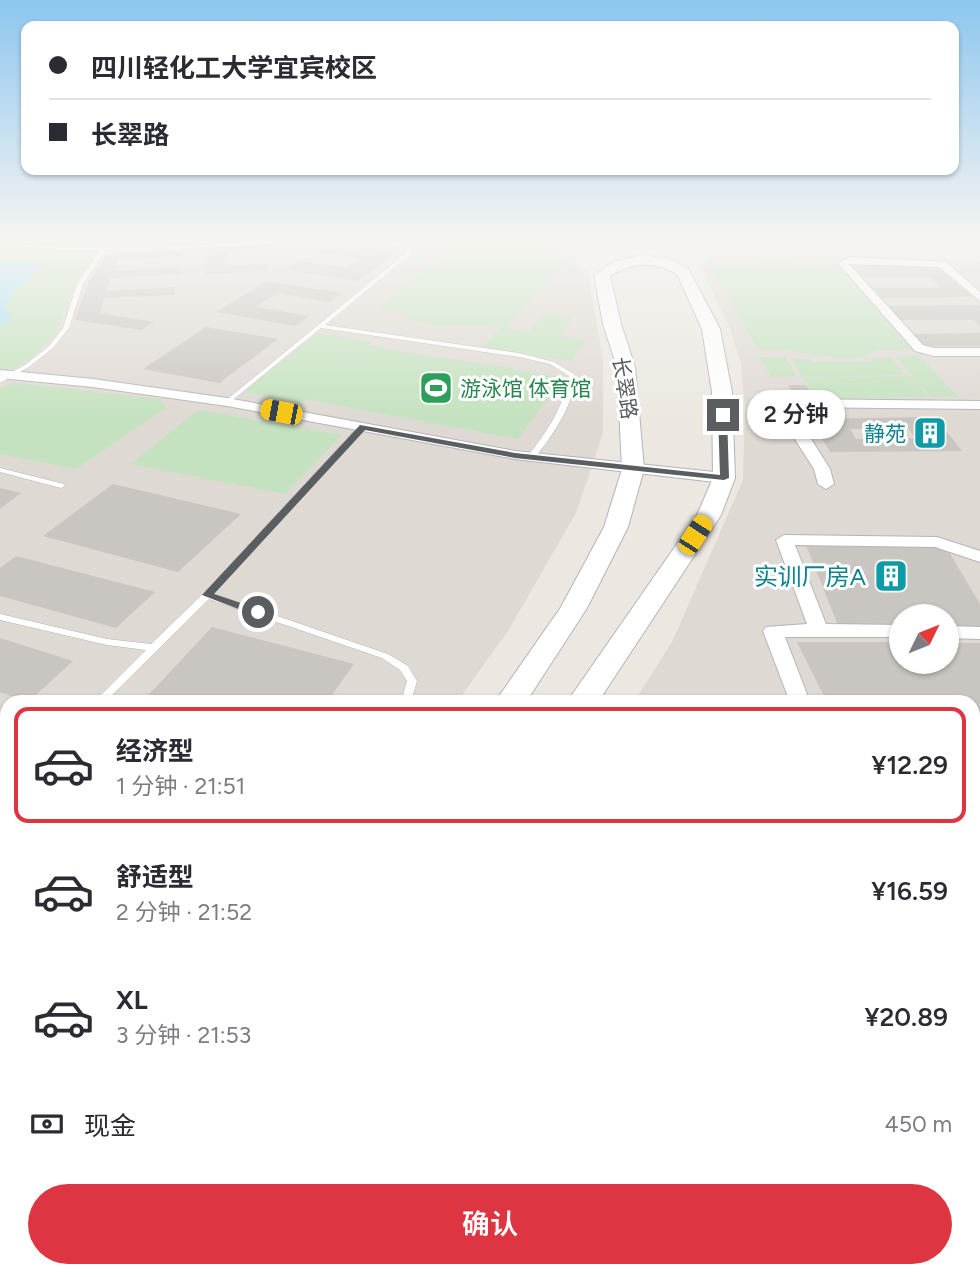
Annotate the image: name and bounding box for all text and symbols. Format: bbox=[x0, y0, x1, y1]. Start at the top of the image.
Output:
text: 四川轻化工大学宜宾校区 bbox=[91, 52, 377, 84]
text: 长翠路 bbox=[91, 119, 169, 151]
street label: 长翠路 bbox=[608, 355, 642, 421]
sports icon: 游泳馆 体育馆 bbox=[417, 369, 455, 407]
place label: 游泳馆 体育馆 bbox=[460, 376, 591, 401]
callout: 2 分钟 bbox=[748, 390, 846, 440]
car bbox=[259, 398, 304, 426]
route end bbox=[707, 399, 739, 431]
text: 2 分钟 bbox=[764, 400, 828, 428]
building icon: 静苑 bbox=[911, 414, 949, 452]
place label: 静苑 bbox=[864, 421, 906, 446]
car bbox=[675, 512, 716, 558]
building icon: 实训厂房A bbox=[872, 557, 910, 595]
place label: 实训厂房A bbox=[754, 562, 867, 591]
route start bbox=[242, 596, 274, 628]
north arrow bbox=[889, 604, 959, 674]
map controls bbox=[889, 604, 959, 674]
icon: car bbox=[32, 734, 95, 797]
text: 经济型 bbox=[116, 735, 194, 767]
text: ¥12.29 bbox=[872, 749, 948, 781]
text: 1 分钟 · 21:51 bbox=[116, 772, 245, 800]
icon: car bbox=[32, 860, 95, 923]
text: 舒适型 bbox=[116, 861, 194, 893]
text: ¥16.59 bbox=[871, 875, 948, 907]
text: 2 分钟 · 21:52 bbox=[116, 898, 252, 926]
text: XL bbox=[116, 984, 148, 1016]
icon: car bbox=[32, 986, 95, 1049]
text: ¥20.89 bbox=[865, 1001, 948, 1033]
text: 3 分钟 · 21:53 bbox=[116, 1021, 251, 1049]
icon: cash bbox=[28, 1105, 66, 1143]
text: 现金 bbox=[84, 1110, 136, 1142]
text: 450 m bbox=[884, 1110, 952, 1138]
button: 确认 bbox=[28, 1184, 952, 1264]

